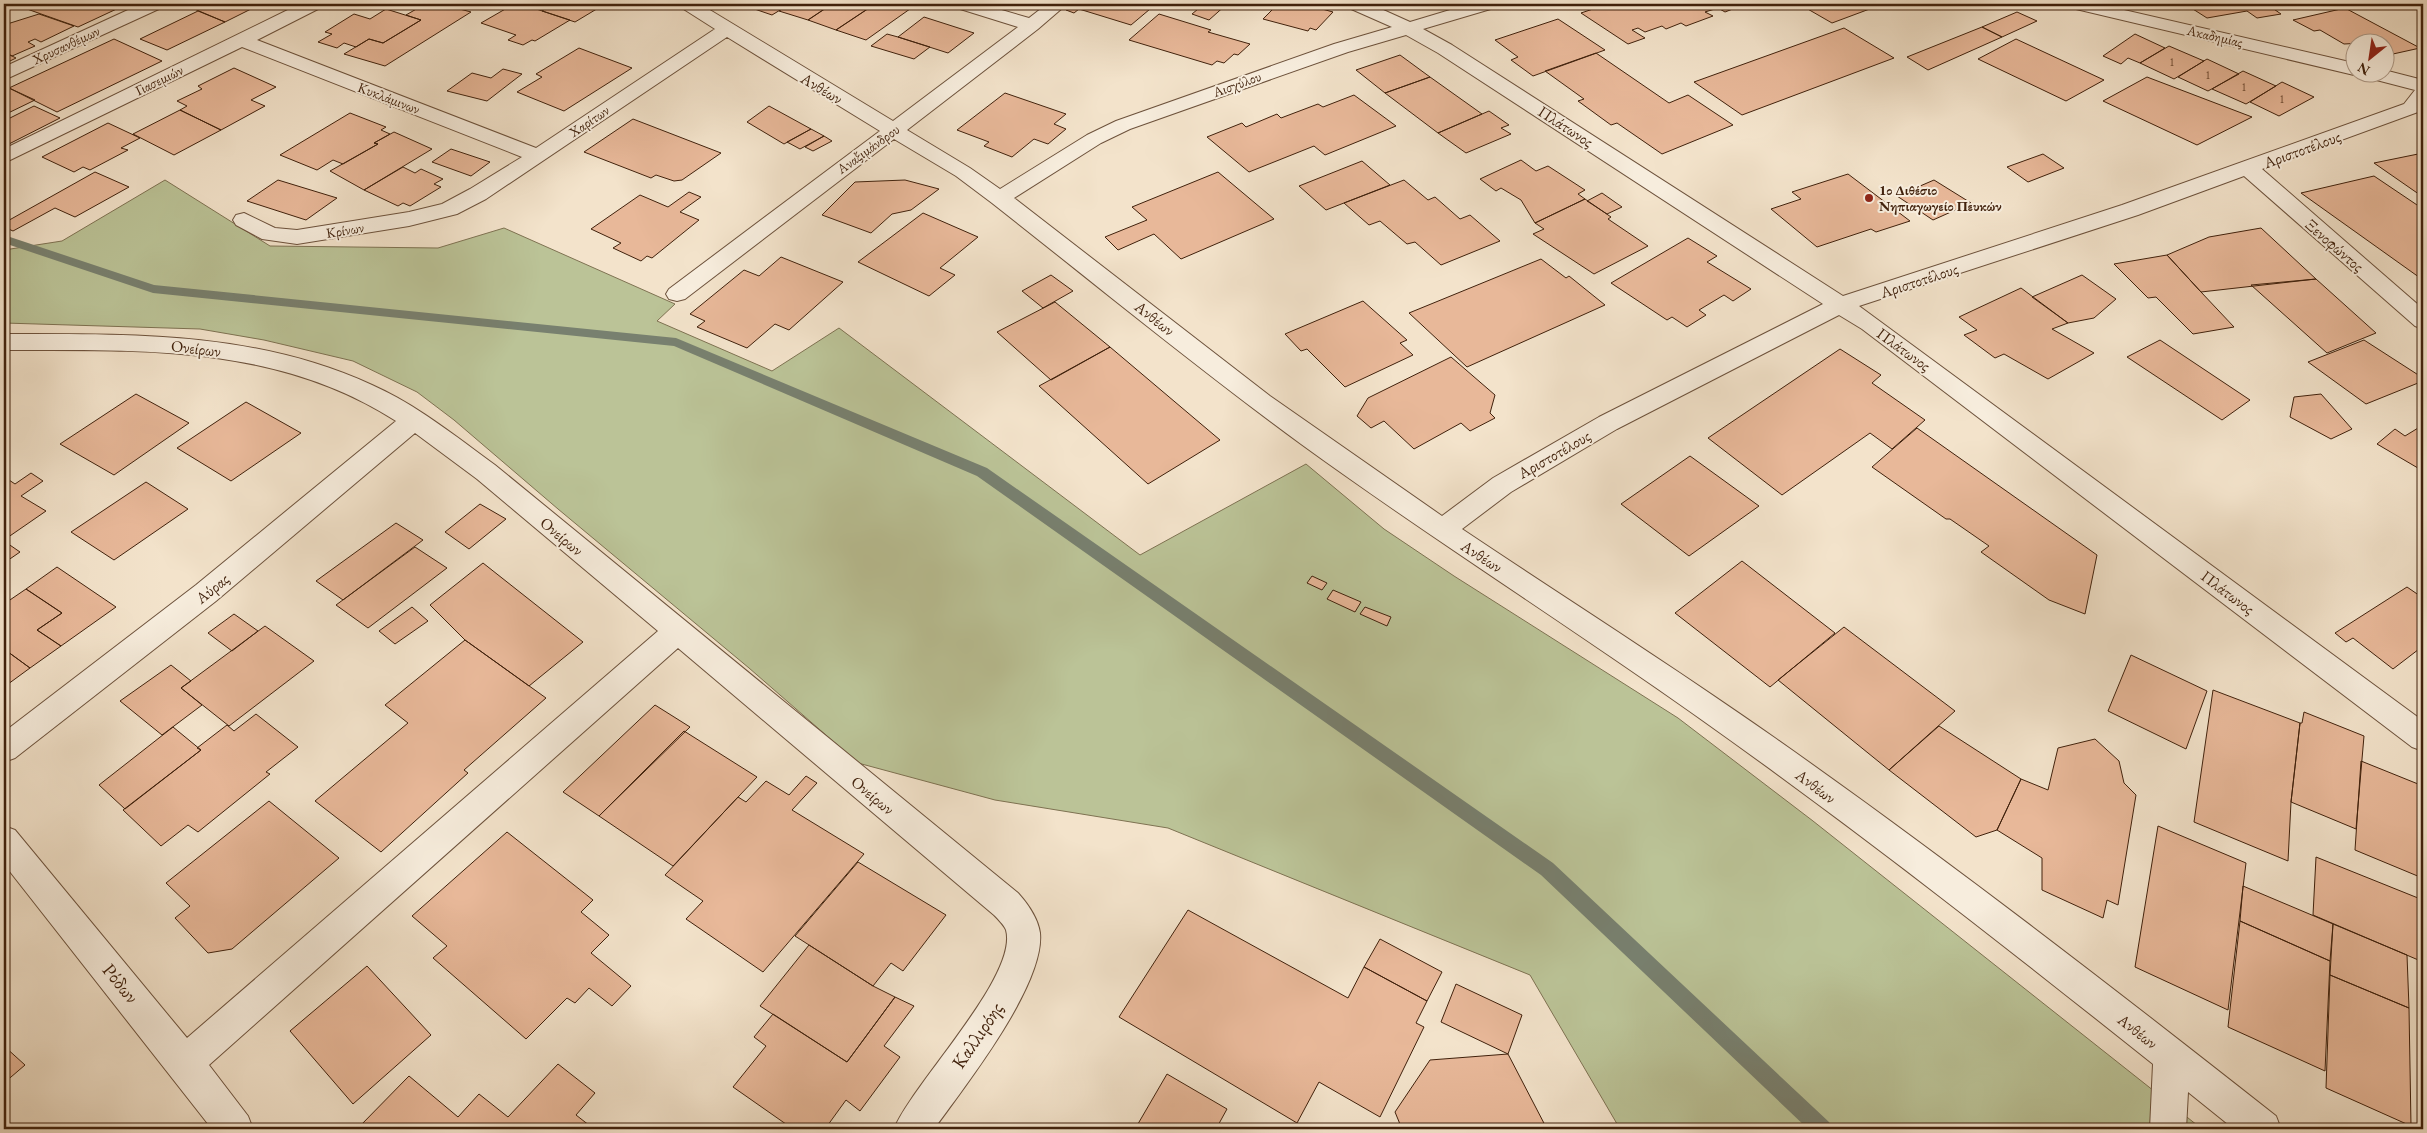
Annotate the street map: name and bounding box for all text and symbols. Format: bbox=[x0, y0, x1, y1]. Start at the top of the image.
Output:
street label: Χρυσανθέμων bbox=[28, 21, 103, 69]
street label: Ακαδημίας bbox=[2184, 21, 2245, 51]
north arrow bbox=[2344, 32, 2394, 82]
house number: 1 bbox=[2169, 55, 2175, 69]
text: N bbox=[2354, 58, 2373, 80]
street label: Γιασεμιών bbox=[132, 61, 186, 99]
street label: Ανθέων bbox=[796, 67, 847, 109]
street label: Αισχύλου bbox=[1209, 67, 1264, 101]
house number: 1 bbox=[2205, 68, 2211, 82]
street label: Κυκλάμινων bbox=[355, 78, 423, 118]
house number: 1 bbox=[2241, 80, 2247, 94]
house number: 1 bbox=[2279, 92, 2285, 106]
street label: Χαρίτων bbox=[565, 101, 613, 142]
street label: Πλάτωνος bbox=[1534, 101, 1598, 152]
street label: Αναξιμάνδρου bbox=[832, 120, 903, 178]
street label: Αριστοτέλους bbox=[2260, 126, 2344, 173]
place label: 1ο Διθέσιο Νηπιαγωγείο Πευκών bbox=[1879, 181, 2002, 215]
marker: 1ο Διθέσιο Νηπιαγωγείο Πευκών bbox=[1863, 192, 1875, 204]
street label: Ξενοφώντος bbox=[2301, 214, 2369, 277]
street label: Κρίνων bbox=[325, 218, 366, 242]
street label: Αριστοτέλους bbox=[1877, 258, 1961, 303]
street label: Ανθέων bbox=[1130, 296, 1179, 341]
street label: Πλάτωνος bbox=[1872, 323, 1935, 376]
street label: Ονείρων bbox=[170, 335, 222, 362]
street label: Αριστοτέλους bbox=[1513, 425, 1595, 484]
street label: Ονείρων bbox=[536, 512, 588, 561]
street label: Ανθέων bbox=[1456, 535, 1506, 578]
street label: Πλάτωνος bbox=[2197, 565, 2259, 620]
street label: Αύρας bbox=[190, 568, 234, 609]
street label: Ανθέων bbox=[1791, 764, 1840, 808]
street label: Ονείρων bbox=[847, 771, 899, 820]
street label: Ρόδων bbox=[97, 958, 144, 1009]
street label: Καλλιρόης bbox=[946, 997, 1009, 1073]
street label: Ανθέων bbox=[2113, 1009, 2162, 1054]

